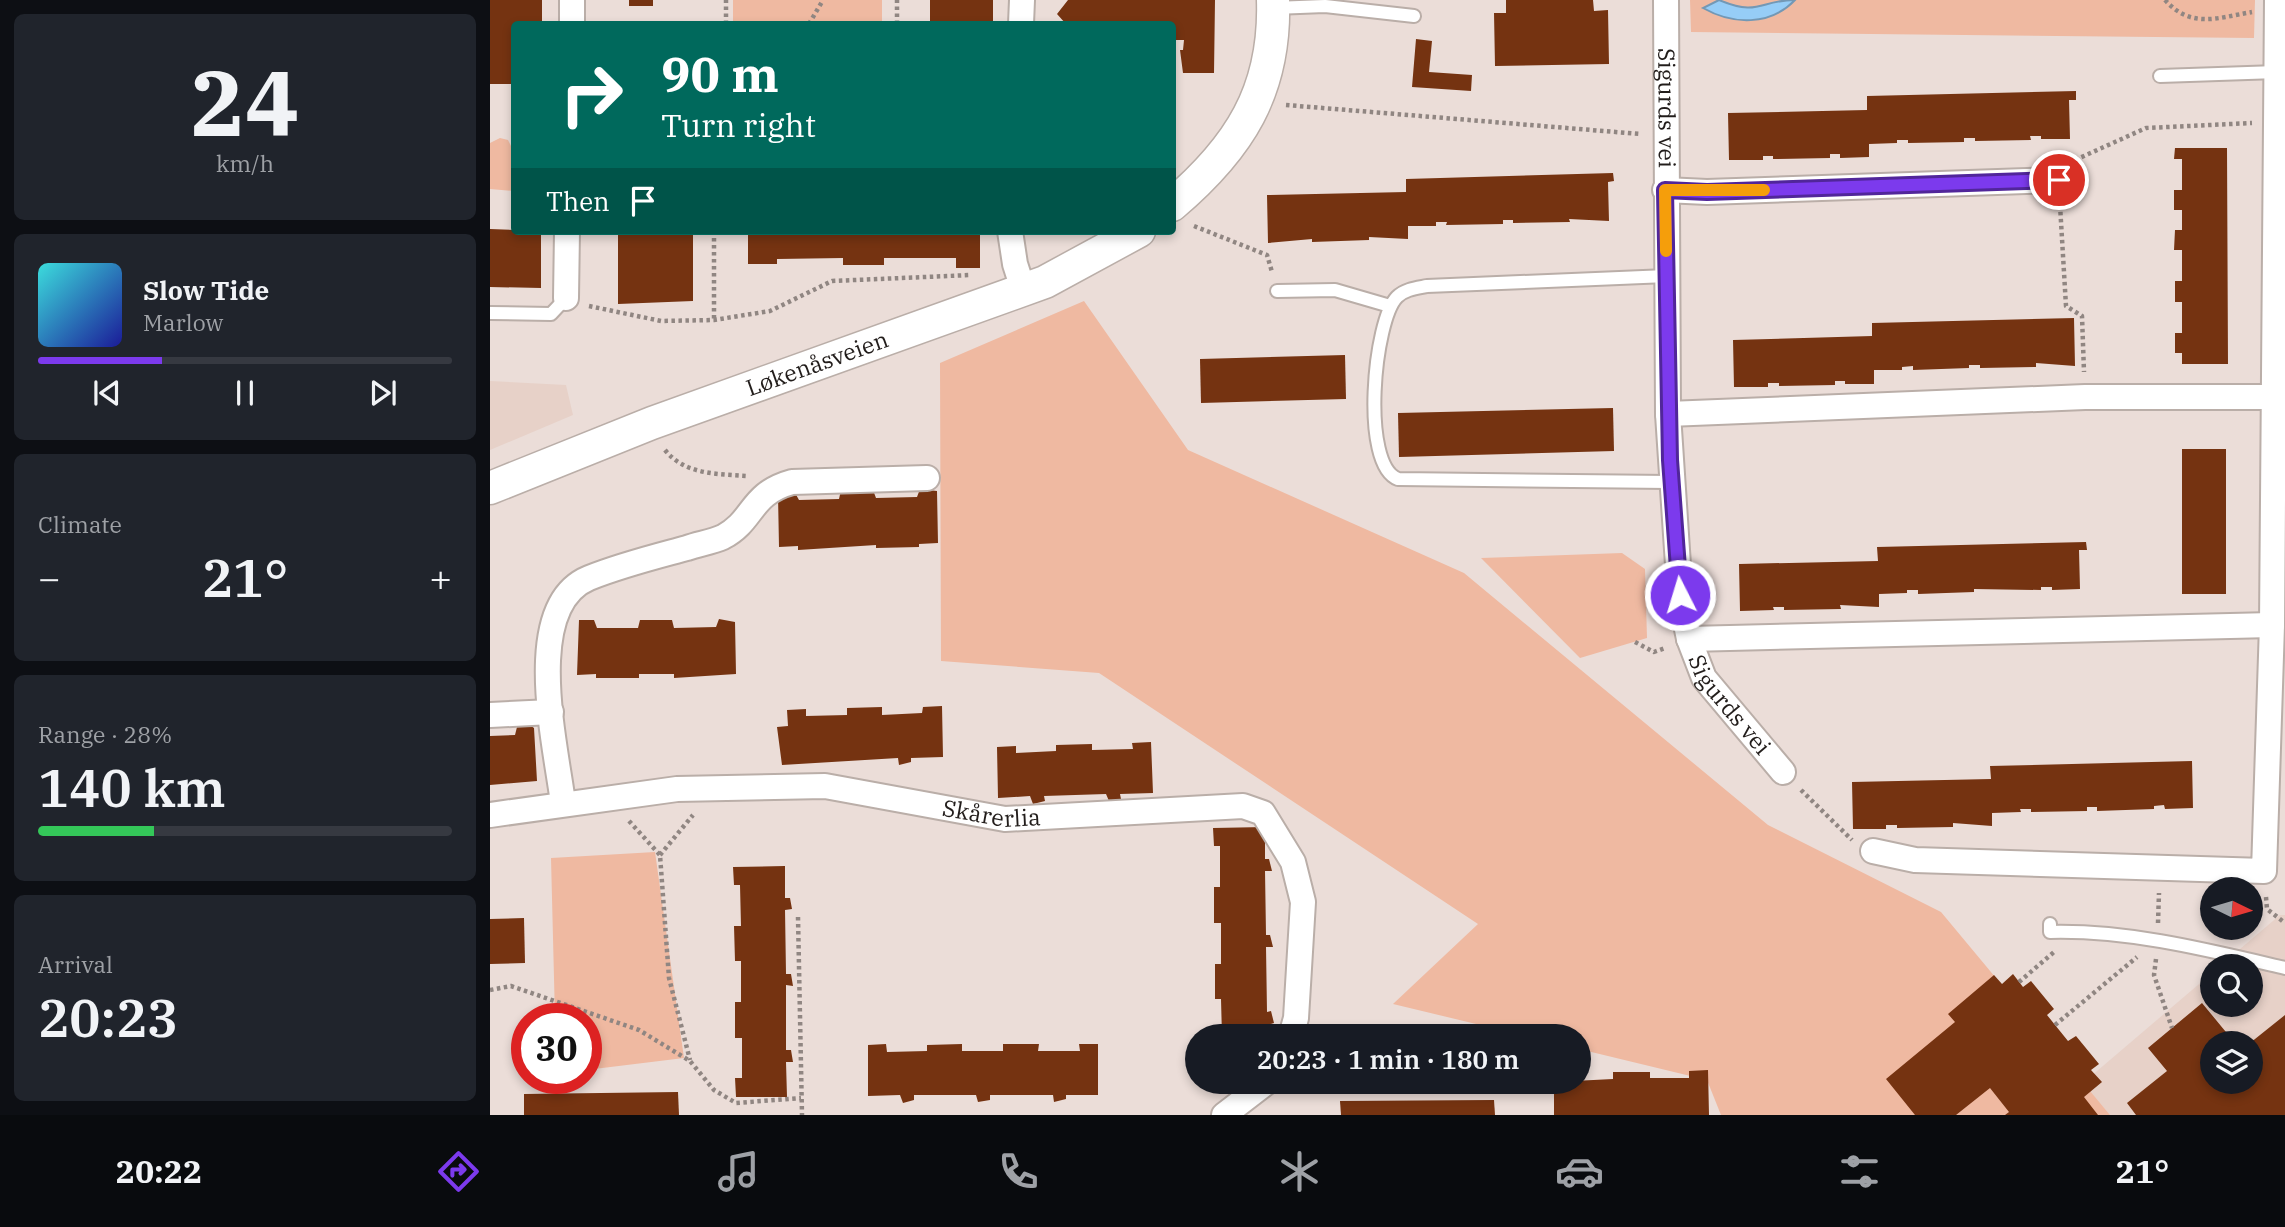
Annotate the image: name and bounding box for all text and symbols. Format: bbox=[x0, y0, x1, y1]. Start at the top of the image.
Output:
text: 90 m bbox=[661, 42, 779, 105]
text: 24 bbox=[190, 43, 300, 161]
street label: Sigurds vei bbox=[1652, 48, 1683, 168]
icon: right bbox=[546, 49, 637, 140]
text: Turn right bbox=[661, 104, 816, 146]
text: km/h bbox=[216, 148, 274, 178]
pin bbox=[2029, 150, 2089, 210]
icon: arrive bbox=[2040, 161, 2078, 199]
icon: arrive bbox=[624, 182, 662, 220]
text: Then bbox=[546, 184, 610, 218]
text: Slow Tide bbox=[143, 273, 269, 307]
text: Marlow bbox=[143, 307, 223, 337]
street label: Løkenåsveien bbox=[742, 324, 892, 402]
icon: previous bbox=[88, 374, 126, 412]
icon: pause bbox=[226, 374, 264, 412]
icon: next bbox=[364, 374, 402, 412]
text: Climate bbox=[38, 509, 122, 539]
text: 21° bbox=[202, 544, 288, 611]
text: − bbox=[38, 553, 61, 602]
text: + bbox=[429, 553, 452, 602]
position arrow bbox=[1643, 558, 1717, 632]
street label: Sigurds vei bbox=[1682, 650, 1778, 760]
text: Range · 28% bbox=[38, 719, 172, 749]
text: 140 km bbox=[38, 754, 226, 821]
street label: Skårerlia bbox=[940, 792, 1041, 833]
north arrow bbox=[2200, 877, 2263, 940]
map controls bbox=[2200, 877, 2263, 1094]
text: Arrival bbox=[38, 949, 113, 979]
button: search bbox=[2200, 954, 2263, 1017]
text: 20:23 bbox=[38, 984, 178, 1051]
speed limit sign: 30 bbox=[511, 1003, 602, 1094]
button: layers bbox=[2200, 1031, 2263, 1094]
text: 20:23 · 1 min · 180 m bbox=[1257, 1042, 1519, 1076]
icon: directions bbox=[434, 1147, 483, 1196]
icon: music bbox=[714, 1147, 763, 1196]
icon: phone bbox=[994, 1147, 1043, 1196]
icon: climate bbox=[1275, 1147, 1324, 1196]
icon: car bbox=[1555, 1147, 1604, 1196]
icon: filters bbox=[1835, 1147, 1884, 1196]
text: 20:22 bbox=[116, 1150, 202, 1192]
text: 21° bbox=[2116, 1150, 2169, 1192]

